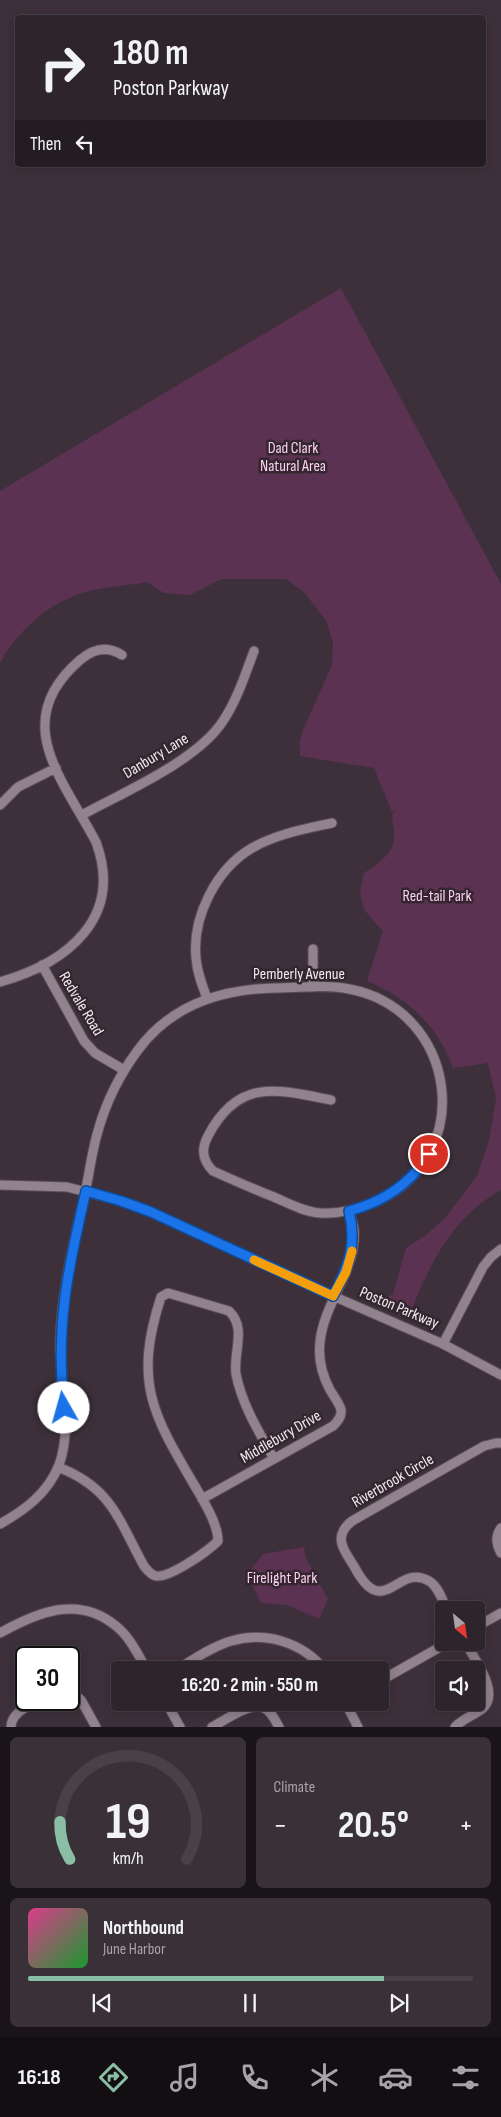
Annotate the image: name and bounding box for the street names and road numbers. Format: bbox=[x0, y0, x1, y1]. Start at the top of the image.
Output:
street label: Danbury Lane bbox=[120, 729, 192, 783]
street label: Pemberly Avenue bbox=[253, 965, 345, 984]
street label: Redvale Road bbox=[55, 969, 107, 1039]
street label: Poston Parkway bbox=[356, 1283, 442, 1333]
street label: Middlebury Drive bbox=[237, 1406, 325, 1468]
street label: Riverbrook Circle bbox=[349, 1450, 437, 1512]

